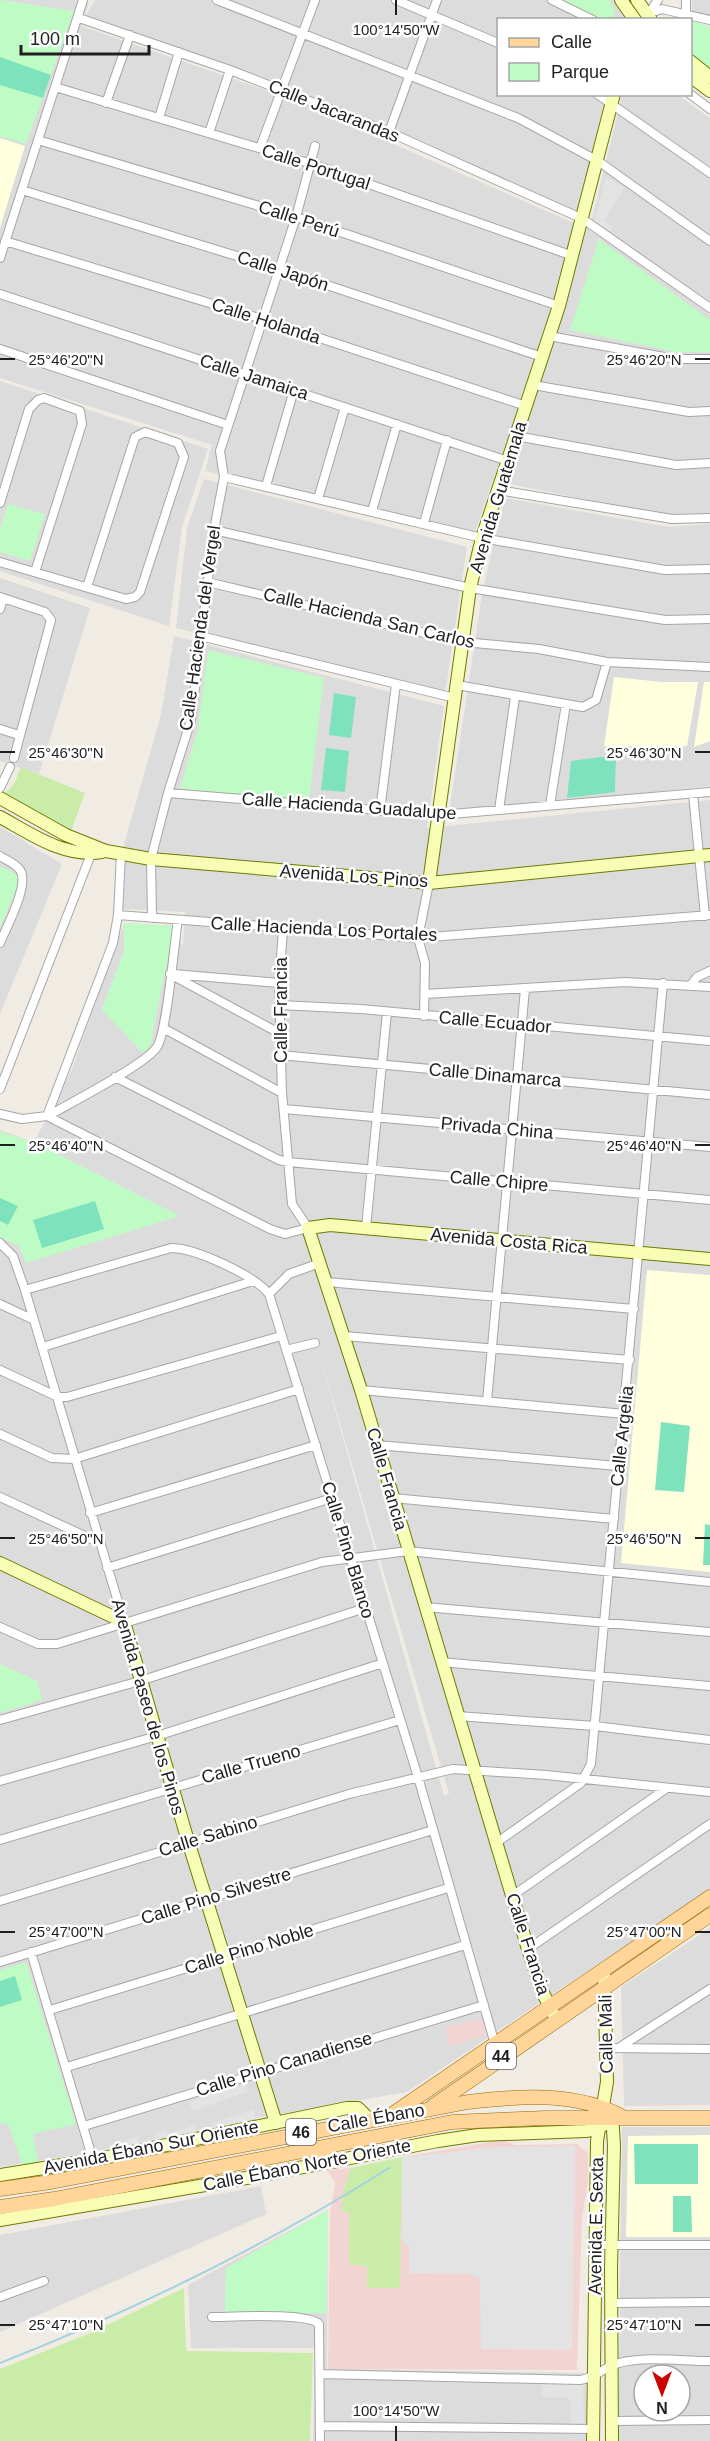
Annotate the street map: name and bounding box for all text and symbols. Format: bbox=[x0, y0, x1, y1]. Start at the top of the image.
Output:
scale bar bbox=[21, 18, 148, 56]
legend bbox=[497, 18, 692, 96]
text: 100°14'50"W bbox=[353, 21, 440, 38]
text: 100 m bbox=[30, 29, 80, 49]
text: Calle bbox=[551, 32, 592, 52]
text: Parque bbox=[551, 62, 609, 82]
street label: Calle Jacarandas bbox=[266, 76, 402, 146]
street label: Calle Portugal bbox=[259, 140, 373, 194]
street label: Calle Perú bbox=[256, 197, 342, 241]
street label: Calle Japón bbox=[235, 247, 331, 295]
street label: Calle Holanda bbox=[209, 294, 324, 348]
street label: Calle Jamaica bbox=[197, 350, 312, 404]
text: 25°46'20"N bbox=[28, 351, 104, 368]
text: 25°46'20"N bbox=[606, 351, 682, 368]
street label: Avenida Guatemala bbox=[465, 418, 531, 575]
street label: Calle Hacienda del Vergel bbox=[176, 524, 224, 732]
street label: Calle Hacienda San Carlos bbox=[261, 584, 477, 652]
text: 25°46'30"N bbox=[28, 744, 104, 761]
text: 25°46'30"N bbox=[606, 744, 682, 761]
street label: Calle Hacienda Guadalupe bbox=[241, 789, 457, 823]
street label: Avenida Los Pinos bbox=[279, 861, 429, 891]
street label: Calle Hacienda Los Portales bbox=[210, 913, 438, 945]
street label: Calle Francia bbox=[271, 956, 291, 1063]
street label: Calle Ecuador bbox=[438, 1007, 552, 1037]
street label: Calle Dinamarca bbox=[428, 1059, 563, 1091]
street label: Privada China bbox=[440, 1113, 555, 1143]
text: 25°46'40"N bbox=[28, 1137, 104, 1154]
text: 25°46'40"N bbox=[606, 1137, 682, 1154]
street label: Calle Chipre bbox=[449, 1167, 549, 1195]
street label: Avenida Costa Rica bbox=[430, 1224, 589, 1258]
street label: Calle Argelia bbox=[607, 1384, 637, 1487]
street label: Calle Francia bbox=[363, 1425, 411, 1534]
street label: Calle Pino Blanco bbox=[318, 1479, 378, 1621]
text: 25°46'50"N bbox=[28, 1530, 104, 1547]
text: 25°46'50"N bbox=[606, 1530, 682, 1547]
street label: Avenida Paseo de los Pinos bbox=[108, 1597, 188, 1817]
street label: Calle Trueno bbox=[199, 1740, 303, 1788]
street label: Calle Sabino bbox=[156, 1812, 260, 1860]
street label: Calle Pino Silvestre bbox=[138, 1864, 294, 1928]
street label: Calle Francia bbox=[502, 1890, 554, 1998]
street label: Calle Pino Noble bbox=[182, 1920, 316, 1978]
text: 25°47'00"N bbox=[28, 1923, 104, 1940]
text: 25°47'00"N bbox=[606, 1923, 682, 1940]
street label: Calle Mali bbox=[595, 1994, 617, 2074]
street label: Calle Pino Canadiense bbox=[194, 2028, 374, 2100]
road number: 44 bbox=[486, 2043, 516, 2069]
street label: Calle Ébano bbox=[326, 2100, 426, 2136]
street label: Avenida Ébano Sur Oriente bbox=[42, 2116, 260, 2178]
road number: 46 bbox=[286, 2119, 316, 2145]
street label: Calle Ébano Norte Oriente bbox=[201, 2135, 413, 2195]
street label: Avenida E. Sexta bbox=[585, 2156, 607, 2295]
text: 25°47'10"N bbox=[28, 2316, 104, 2333]
text: 25°47'10"N bbox=[606, 2316, 682, 2333]
north arrow bbox=[632, 2363, 692, 2423]
text: N bbox=[656, 2399, 668, 2416]
text: 100°14'50"W bbox=[353, 2402, 440, 2419]

